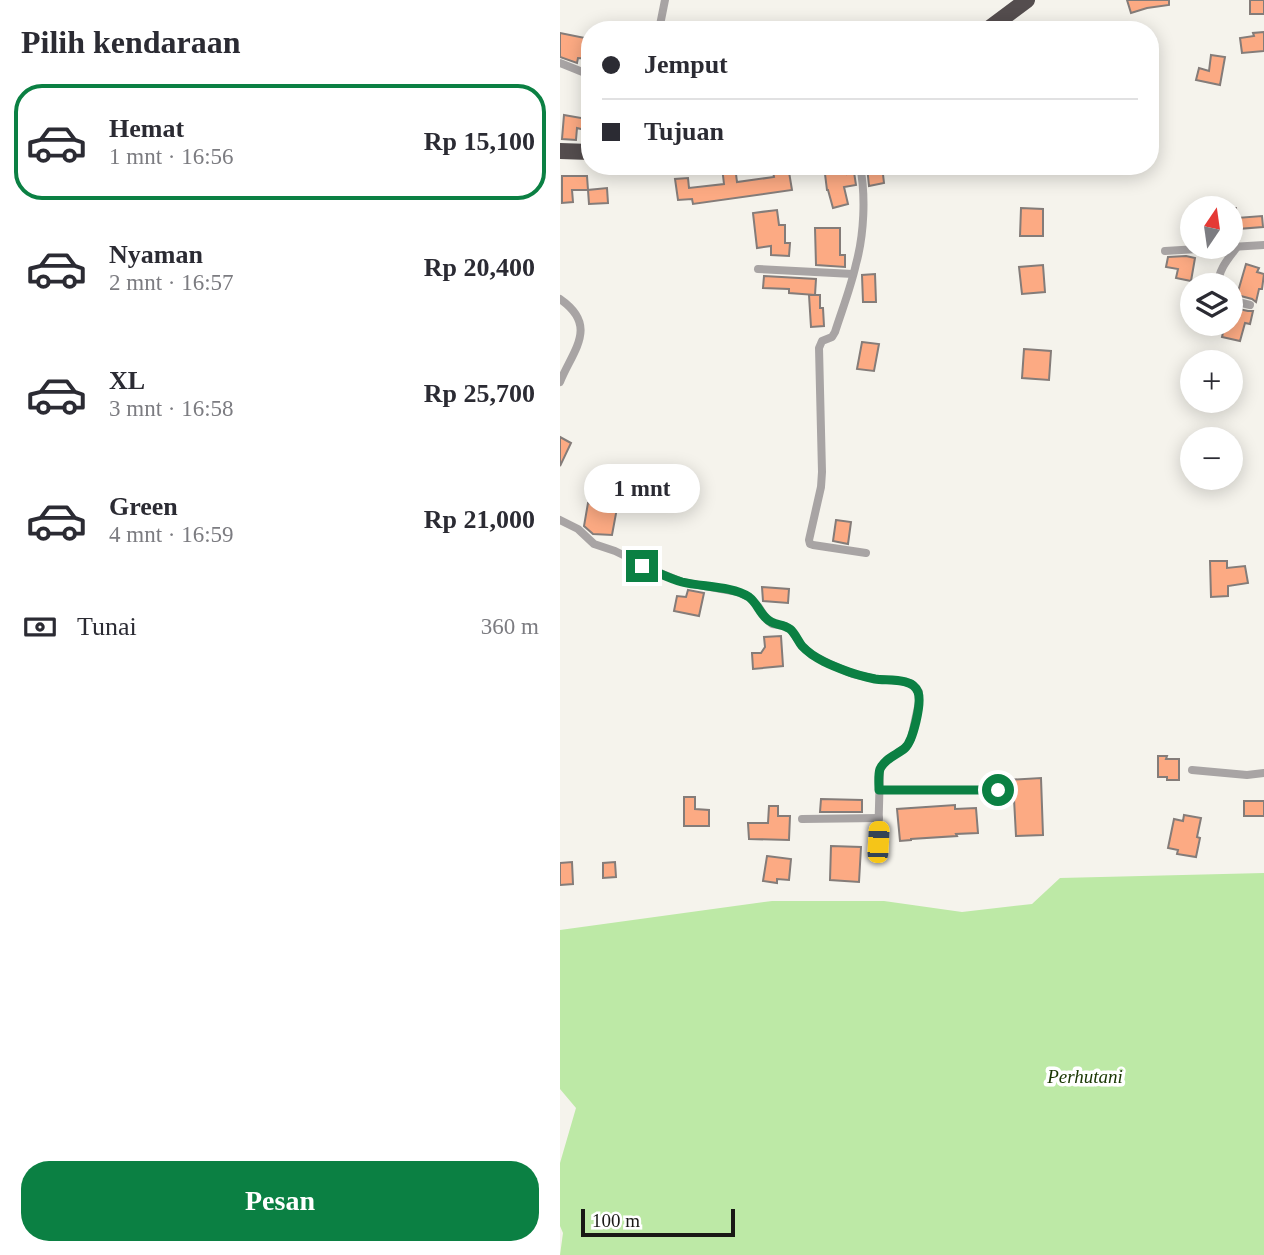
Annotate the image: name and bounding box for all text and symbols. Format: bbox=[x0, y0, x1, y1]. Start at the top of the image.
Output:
text: Pilih kendaraan bbox=[21, 24, 241, 60]
text: Jemput bbox=[644, 50, 728, 79]
icon: car bbox=[25, 111, 88, 174]
text: Hemat bbox=[109, 114, 184, 143]
text: Tujuan bbox=[644, 117, 724, 146]
text: Rp 15,100 bbox=[424, 127, 535, 156]
text: 1 mnt · 16:56 bbox=[109, 144, 234, 169]
north arrow bbox=[1180, 196, 1242, 259]
map controls bbox=[1180, 196, 1243, 490]
icon: car bbox=[25, 237, 88, 300]
text: Nyaman bbox=[109, 240, 203, 269]
text: Rp 20,400 bbox=[424, 253, 535, 282]
text: 2 mnt · 16:57 bbox=[109, 270, 234, 295]
button: layers bbox=[1180, 273, 1243, 336]
button: + bbox=[1180, 350, 1243, 413]
icon: car bbox=[25, 363, 88, 426]
text: XL bbox=[109, 366, 145, 395]
text: Rp 25,700 bbox=[424, 379, 535, 408]
text: 3 mnt · 16:58 bbox=[109, 396, 234, 421]
button: − bbox=[1180, 427, 1243, 490]
callout: 1 mnt bbox=[584, 464, 700, 514]
text: 1 mnt bbox=[614, 476, 670, 501]
icon: car bbox=[25, 489, 88, 552]
text: Green bbox=[109, 492, 178, 521]
text: Rp 21,000 bbox=[424, 505, 535, 534]
text: 4 mnt · 16:59 bbox=[109, 522, 234, 547]
route end bbox=[626, 550, 658, 582]
icon: cash bbox=[21, 608, 59, 646]
text: Tunai bbox=[77, 612, 137, 641]
text: 360 m bbox=[481, 614, 539, 639]
route start bbox=[982, 774, 1014, 806]
car bbox=[867, 820, 890, 864]
park label: Perhutani bbox=[1046, 1066, 1123, 1087]
button: Pesan bbox=[21, 1161, 539, 1241]
scale bar bbox=[581, 1206, 735, 1238]
text: 100 m bbox=[592, 1210, 640, 1231]

